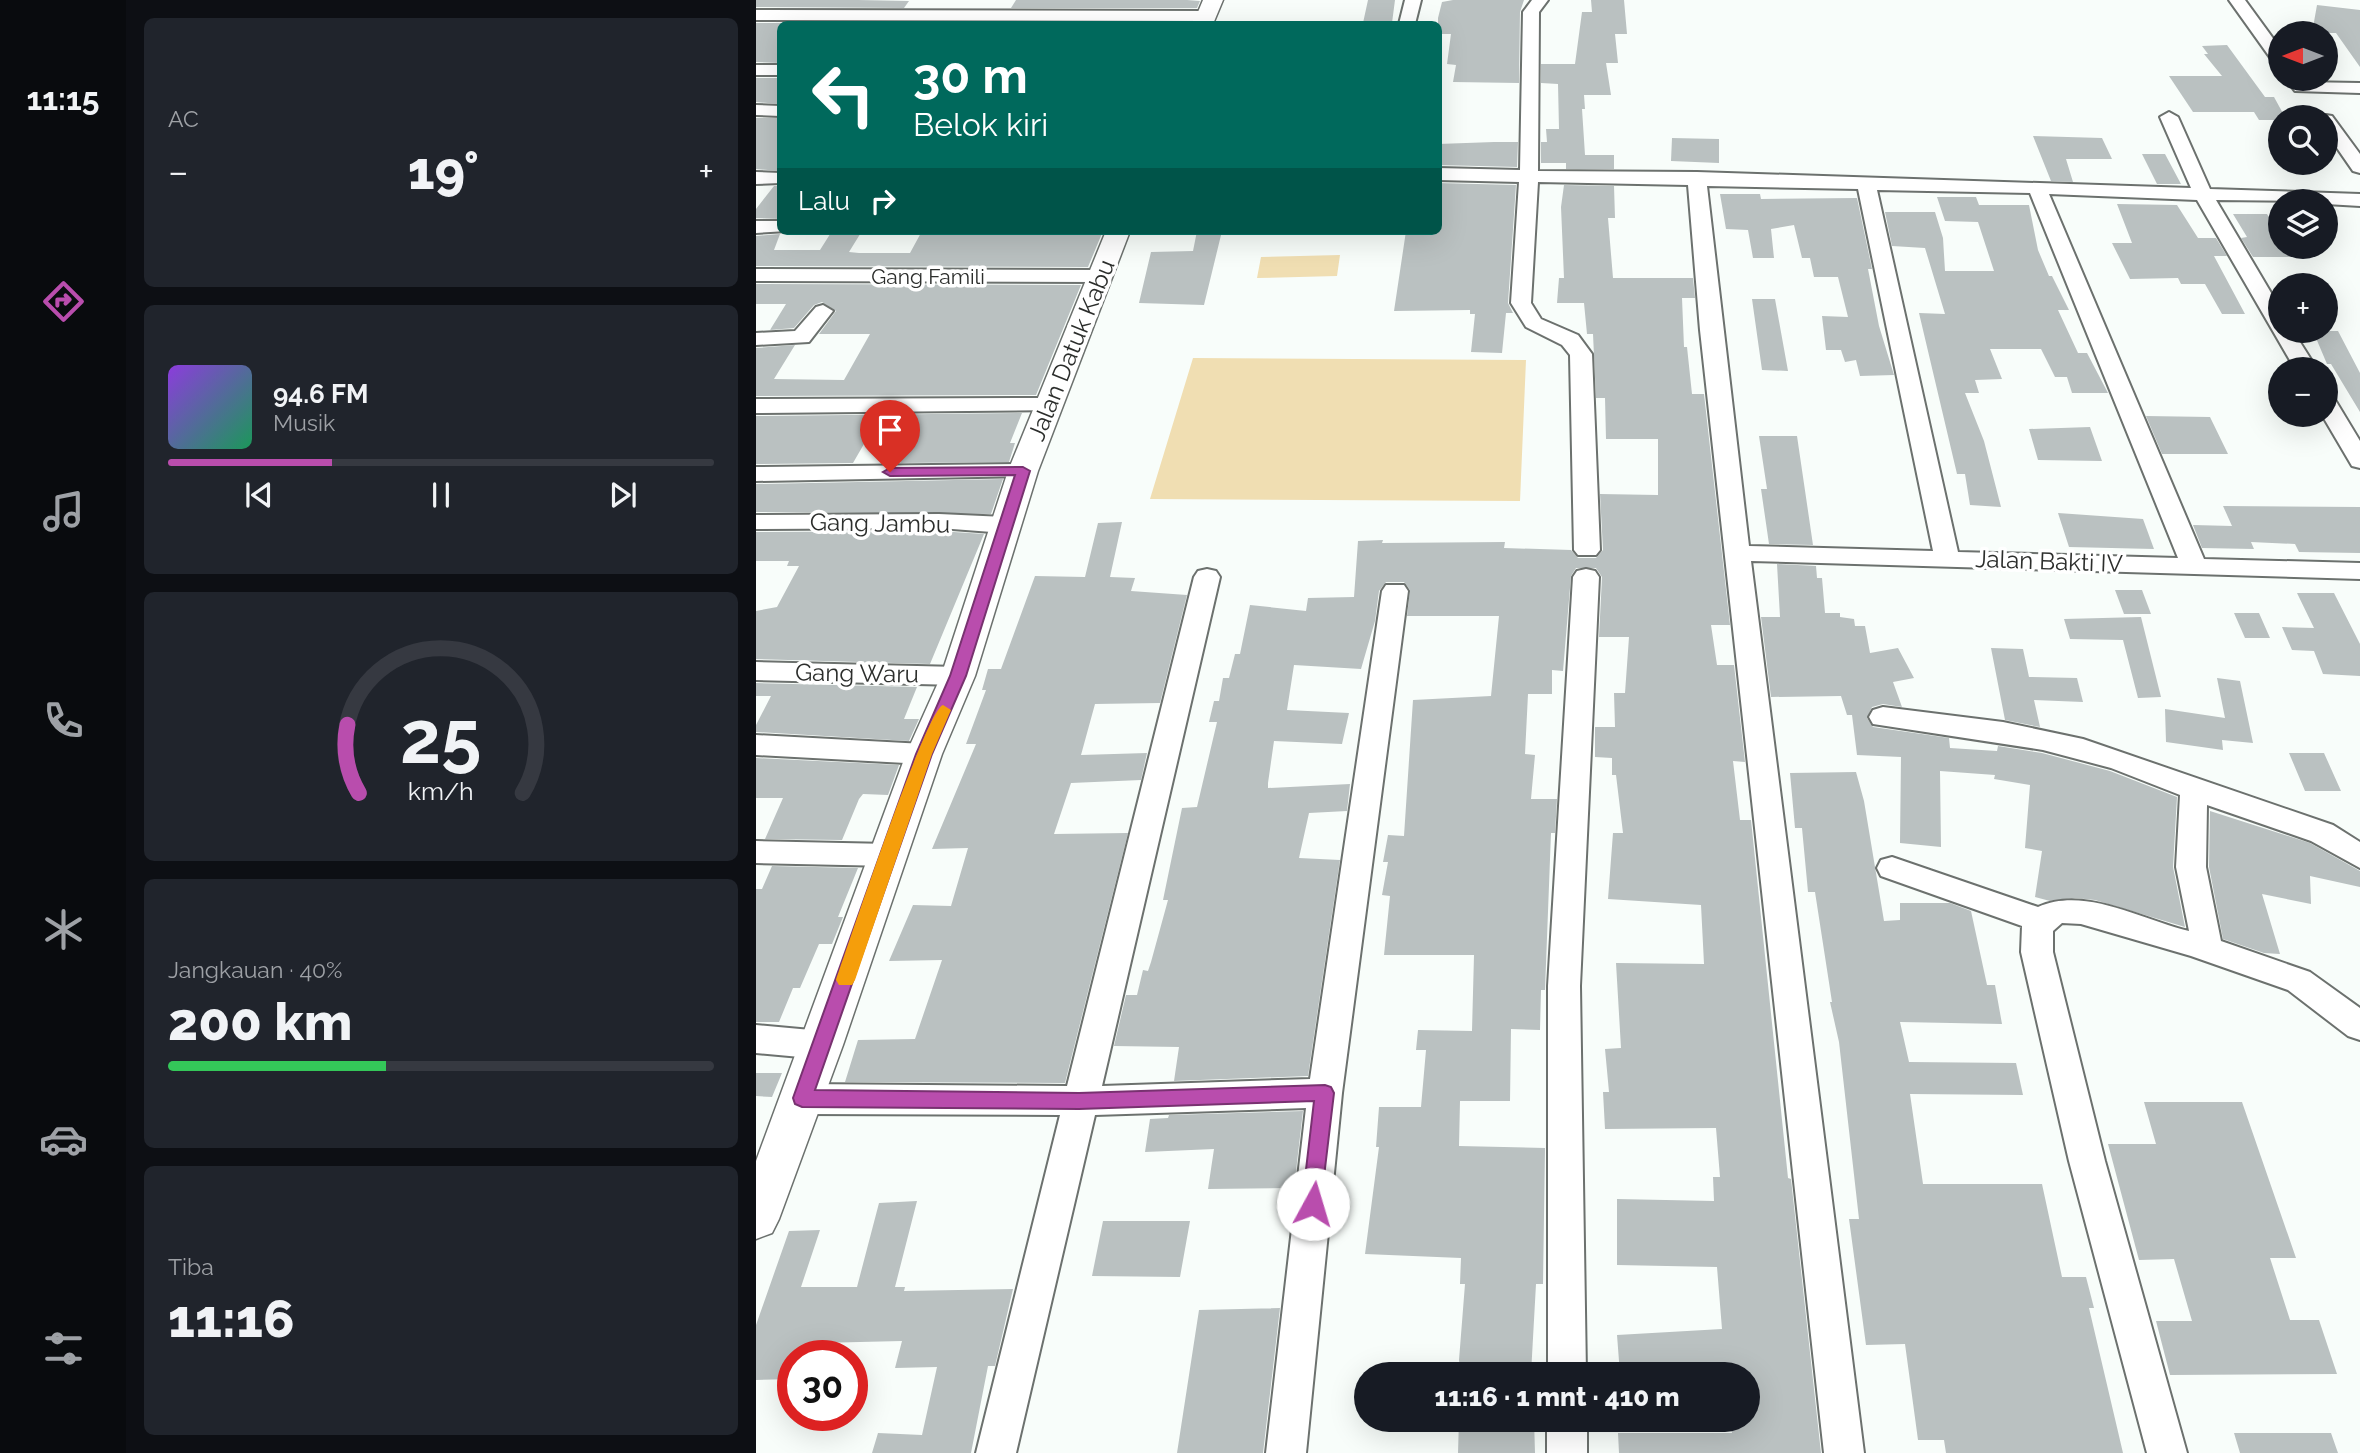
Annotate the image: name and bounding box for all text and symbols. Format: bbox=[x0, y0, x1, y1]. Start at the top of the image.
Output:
north arrow bbox=[2268, 21, 2338, 91]
map controls bbox=[2268, 21, 2338, 427]
text: 30 m bbox=[913, 47, 1028, 104]
icon: left bbox=[798, 49, 889, 140]
text: 11:15 bbox=[26, 80, 100, 117]
text: AC bbox=[168, 105, 199, 132]
button: search bbox=[2268, 105, 2338, 175]
text: Belok kiri bbox=[913, 106, 1048, 143]
text: 19° bbox=[408, 140, 479, 201]
text: − bbox=[168, 149, 188, 194]
text: + bbox=[698, 149, 714, 194]
icon: right bbox=[864, 182, 902, 220]
text: Lalu bbox=[798, 186, 850, 216]
button: layers bbox=[2268, 189, 2338, 259]
street label: Jalan Datuk Kabu bbox=[1021, 255, 1121, 445]
street label: Gang Famili bbox=[871, 264, 985, 289]
button: + bbox=[2268, 273, 2338, 343]
icon: directions bbox=[39, 277, 88, 326]
button: − bbox=[2268, 357, 2338, 427]
text: 94.6 FM bbox=[273, 379, 368, 409]
pin bbox=[860, 400, 920, 472]
text: Musik bbox=[273, 409, 335, 436]
icon: arrive bbox=[871, 411, 909, 449]
icon: previous bbox=[240, 476, 278, 514]
icon: pause bbox=[422, 476, 460, 514]
icon: next bbox=[604, 476, 642, 514]
icon: music bbox=[39, 487, 88, 536]
street label: Gang Jambu bbox=[810, 507, 950, 539]
street label: Jalan Bakti IV bbox=[1975, 544, 2123, 578]
street label: Gang Waru bbox=[795, 657, 919, 689]
text: 25 bbox=[400, 695, 482, 780]
icon: phone bbox=[39, 696, 88, 745]
text: km/h bbox=[408, 775, 474, 805]
icon: climate bbox=[39, 905, 88, 954]
text: Jangkauan · 40% bbox=[168, 956, 342, 983]
text: 200 km bbox=[168, 991, 352, 1052]
icon: car bbox=[39, 1115, 88, 1164]
position arrow bbox=[1276, 1167, 1350, 1241]
text: Tiba bbox=[168, 1253, 214, 1280]
text: 11:16 bbox=[168, 1288, 295, 1349]
icon: filters bbox=[39, 1324, 88, 1373]
speed limit sign: 30 bbox=[777, 1340, 868, 1431]
text: 11:16 · 1 mnt · 410 m bbox=[1435, 1382, 1680, 1412]

